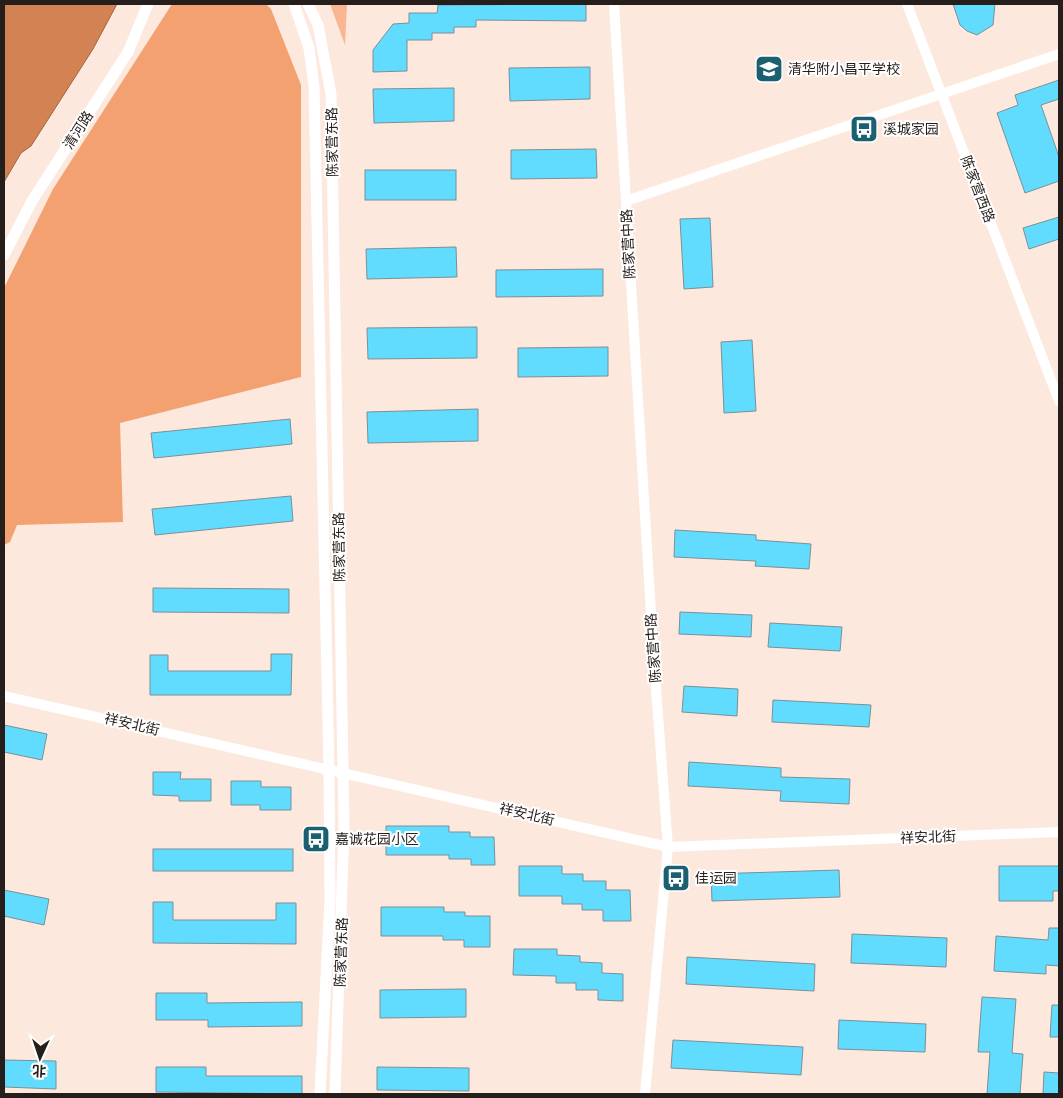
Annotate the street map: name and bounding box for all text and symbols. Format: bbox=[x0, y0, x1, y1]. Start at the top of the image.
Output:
school or university icon: 清华附小昌平学校 bbox=[754, 54, 784, 84]
place label: 清华附小昌平学校 bbox=[788, 60, 900, 77]
street label: 清河路 bbox=[59, 107, 96, 152]
street label: 陈家营东路 bbox=[322, 107, 341, 177]
bus stop icon: 溪城家园 bbox=[849, 114, 879, 144]
place label: 溪城家园 bbox=[883, 120, 939, 137]
street label: 陈家营西路 bbox=[958, 153, 999, 225]
street label: 陈家营中路 bbox=[617, 209, 638, 279]
street label: 陈家营东路 bbox=[329, 512, 348, 582]
street label: 陈家营中路 bbox=[642, 613, 663, 684]
street label: 祥安北街 bbox=[103, 709, 161, 738]
street label: 祥安北街 bbox=[498, 799, 556, 828]
bus stop icon: 嘉诚花园小区 bbox=[301, 824, 331, 854]
street label: 祥安北街 bbox=[900, 827, 956, 846]
place label: 嘉诚花园小区 bbox=[335, 830, 419, 847]
bus stop icon: 佳运园 bbox=[661, 863, 691, 893]
place label: 佳运园 bbox=[695, 869, 737, 886]
street label: 陈家营东路 bbox=[331, 917, 350, 987]
north arrow bbox=[15, 1033, 65, 1083]
text: 北 bbox=[32, 1063, 47, 1080]

